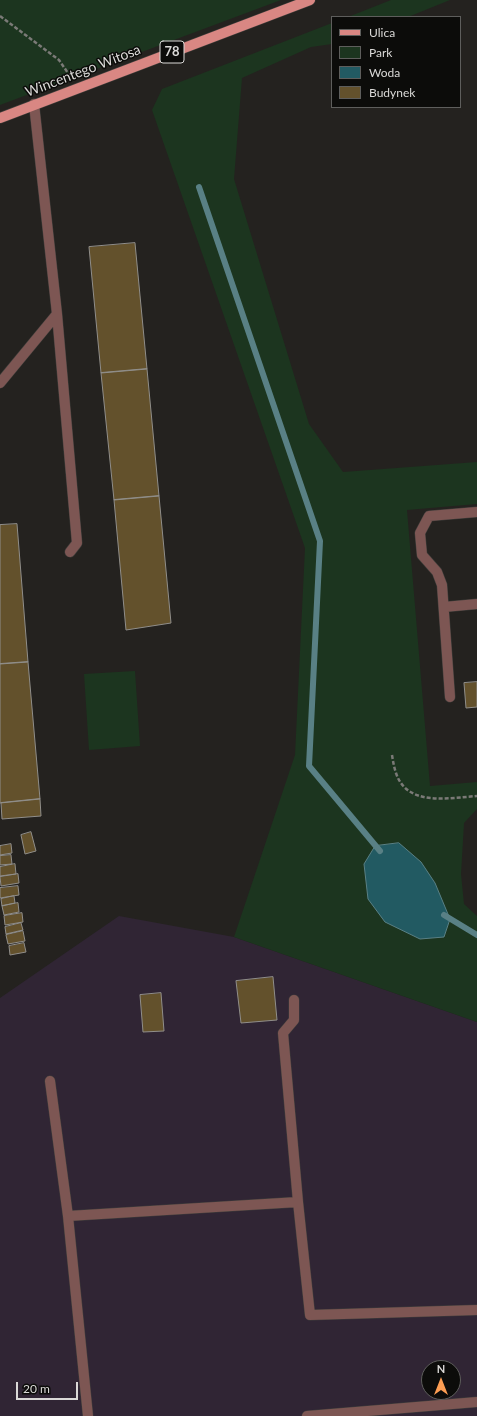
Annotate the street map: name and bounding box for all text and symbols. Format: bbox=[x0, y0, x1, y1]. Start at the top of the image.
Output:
legend bbox=[331, 16, 461, 108]
text: Ulica bbox=[369, 25, 395, 40]
street label: Wincentego Witosa bbox=[23, 41, 143, 101]
road number: 78 bbox=[160, 41, 184, 63]
text: Park bbox=[369, 45, 392, 60]
text: Woda bbox=[369, 65, 400, 80]
text: Budynek bbox=[369, 85, 415, 100]
north arrow bbox=[421, 1360, 461, 1400]
text: N bbox=[437, 1362, 445, 1375]
scale bar bbox=[18, 1374, 80, 1400]
text: 20 m bbox=[23, 1381, 50, 1396]

